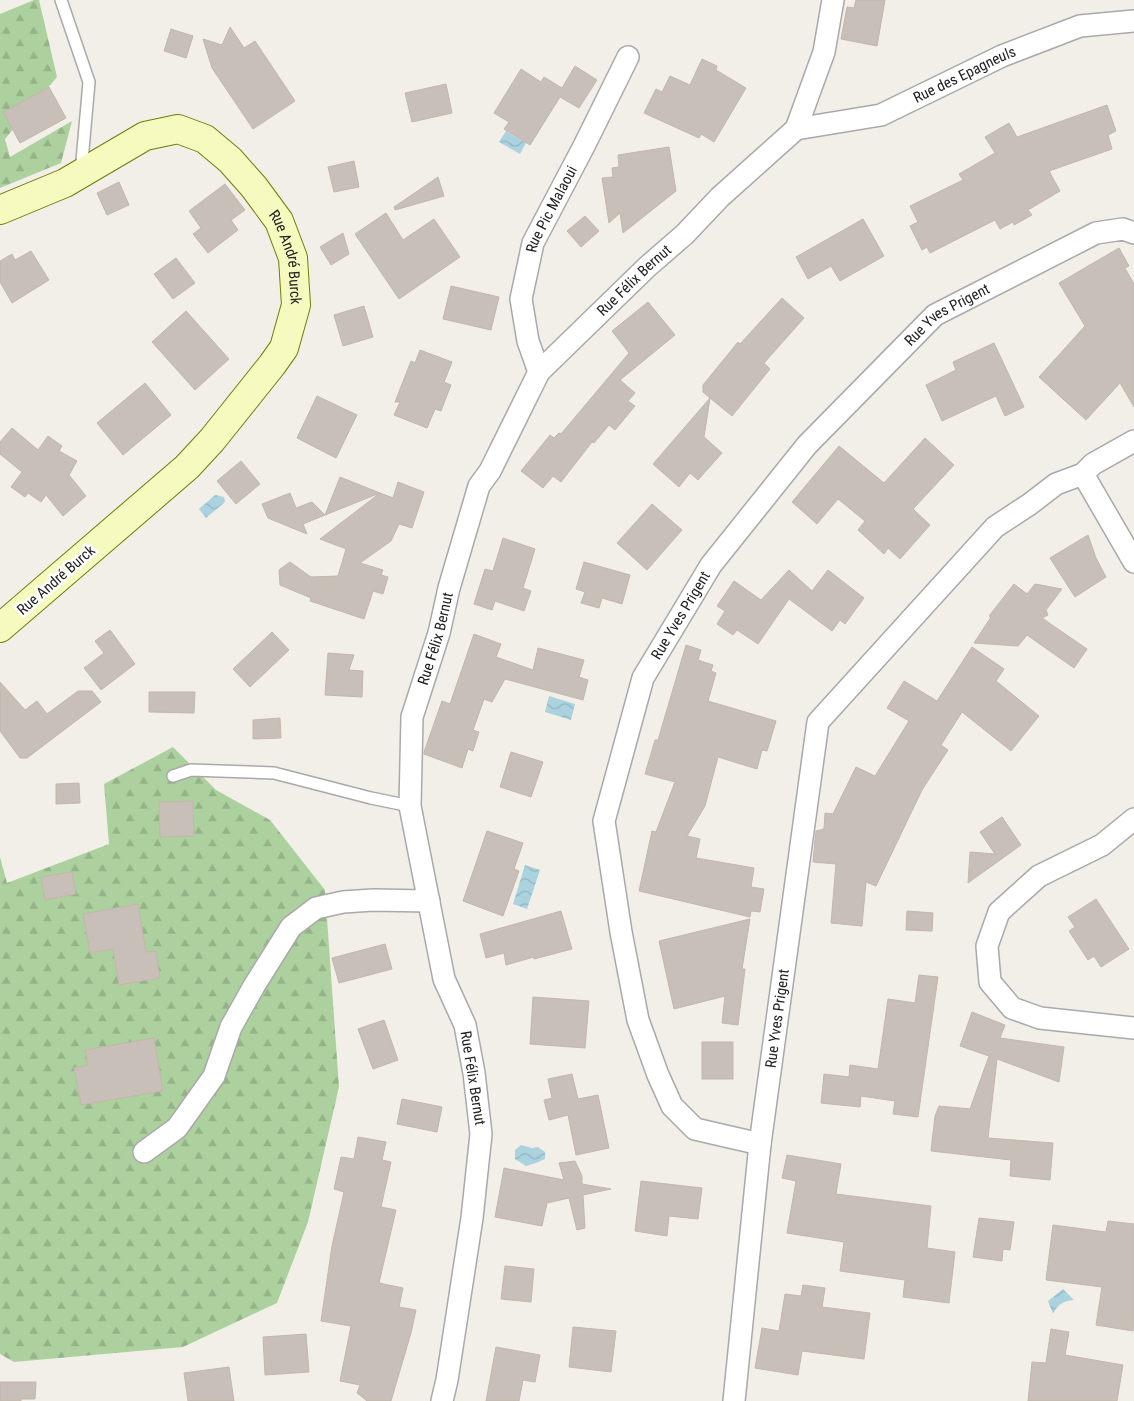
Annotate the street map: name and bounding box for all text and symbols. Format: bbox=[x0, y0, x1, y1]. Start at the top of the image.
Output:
street label: Rue des Epagneuls bbox=[910, 42, 1019, 107]
street label: Rue Pic Malaoui bbox=[522, 163, 581, 254]
street label: Rue André Burck bbox=[265, 206, 305, 305]
street label: Rue Félix Bernut bbox=[593, 241, 675, 320]
street label: Rue Yves Prigent bbox=[901, 280, 992, 350]
street label: Rue André Burck bbox=[13, 541, 99, 619]
street label: Rue Yves Prigent bbox=[647, 568, 714, 663]
street label: Rue Félix Bernut bbox=[414, 591, 457, 687]
street label: Rue Yves Prigent bbox=[762, 968, 793, 1069]
street label: Rue Félix Bernut bbox=[457, 1029, 489, 1127]

